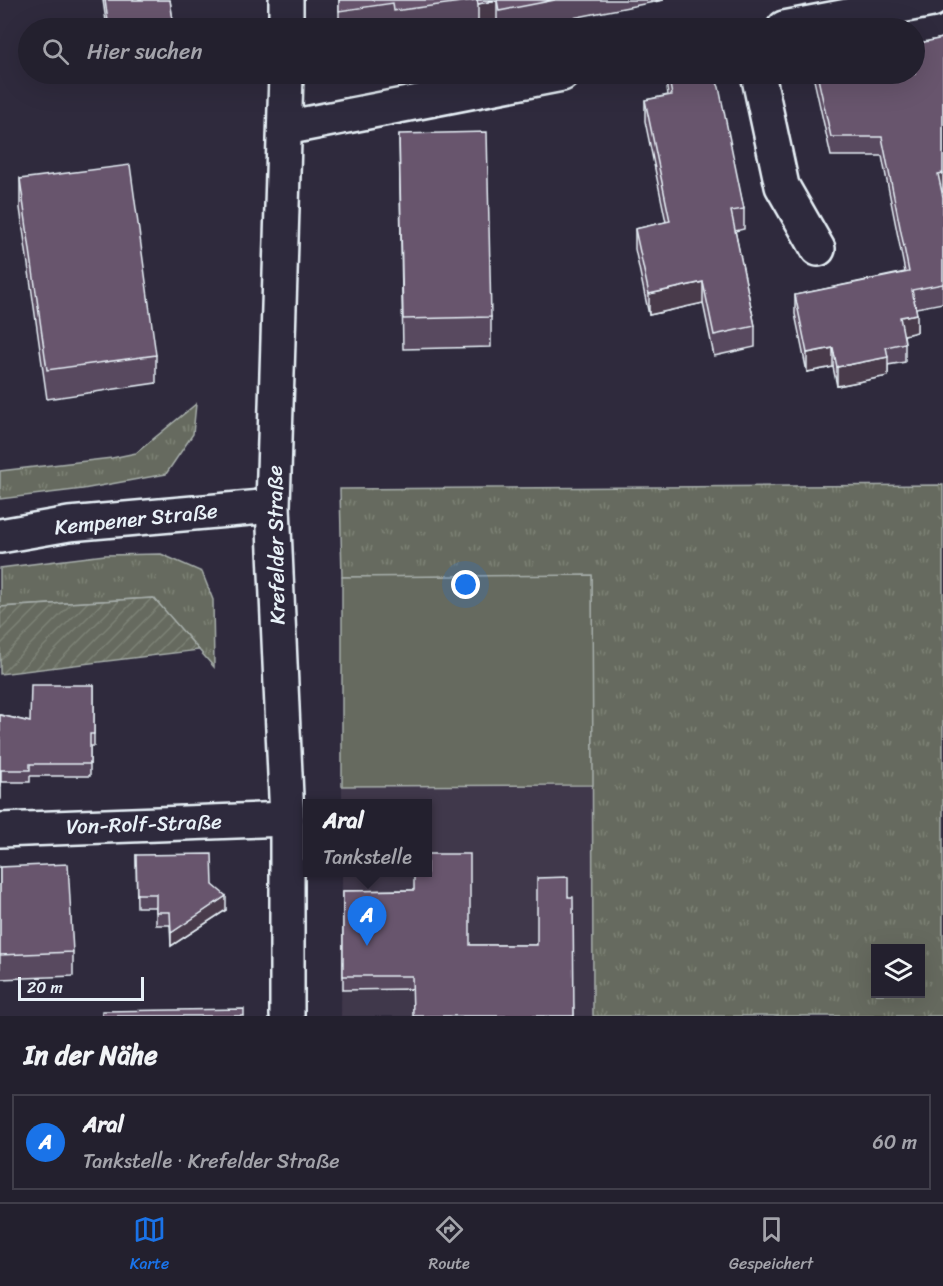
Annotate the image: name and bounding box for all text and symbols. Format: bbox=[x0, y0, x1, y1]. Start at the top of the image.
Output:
search box bbox=[18, 18, 925, 84]
text: Hier suchen bbox=[87, 32, 202, 71]
icon: search bbox=[39, 35, 72, 68]
street label: Krefelder Straße bbox=[256, 465, 296, 625]
street label: Kempener Straße bbox=[52, 492, 220, 546]
your location bbox=[451, 570, 480, 599]
popup bbox=[303, 799, 432, 877]
text: Aral bbox=[323, 801, 364, 840]
street label: Von-Rolf-Straße bbox=[66, 802, 223, 846]
text: Tankstelle bbox=[323, 840, 412, 875]
pin: A bbox=[348, 896, 386, 946]
map controls bbox=[871, 944, 925, 998]
button: layers bbox=[871, 944, 925, 998]
text: 20 m bbox=[27, 973, 63, 1002]
scale bar bbox=[18, 974, 144, 1002]
text: In der Nähe bbox=[24, 1032, 158, 1078]
text: Aral bbox=[83, 1105, 124, 1144]
text: A bbox=[39, 1125, 52, 1160]
text: 60 m bbox=[872, 1125, 917, 1160]
text: Tankstelle · Krefelder Straße bbox=[83, 1144, 340, 1179]
tab: Karte bbox=[130, 1213, 169, 1278]
tab: Route bbox=[429, 1213, 470, 1278]
tab: Gespeichert bbox=[729, 1213, 813, 1278]

